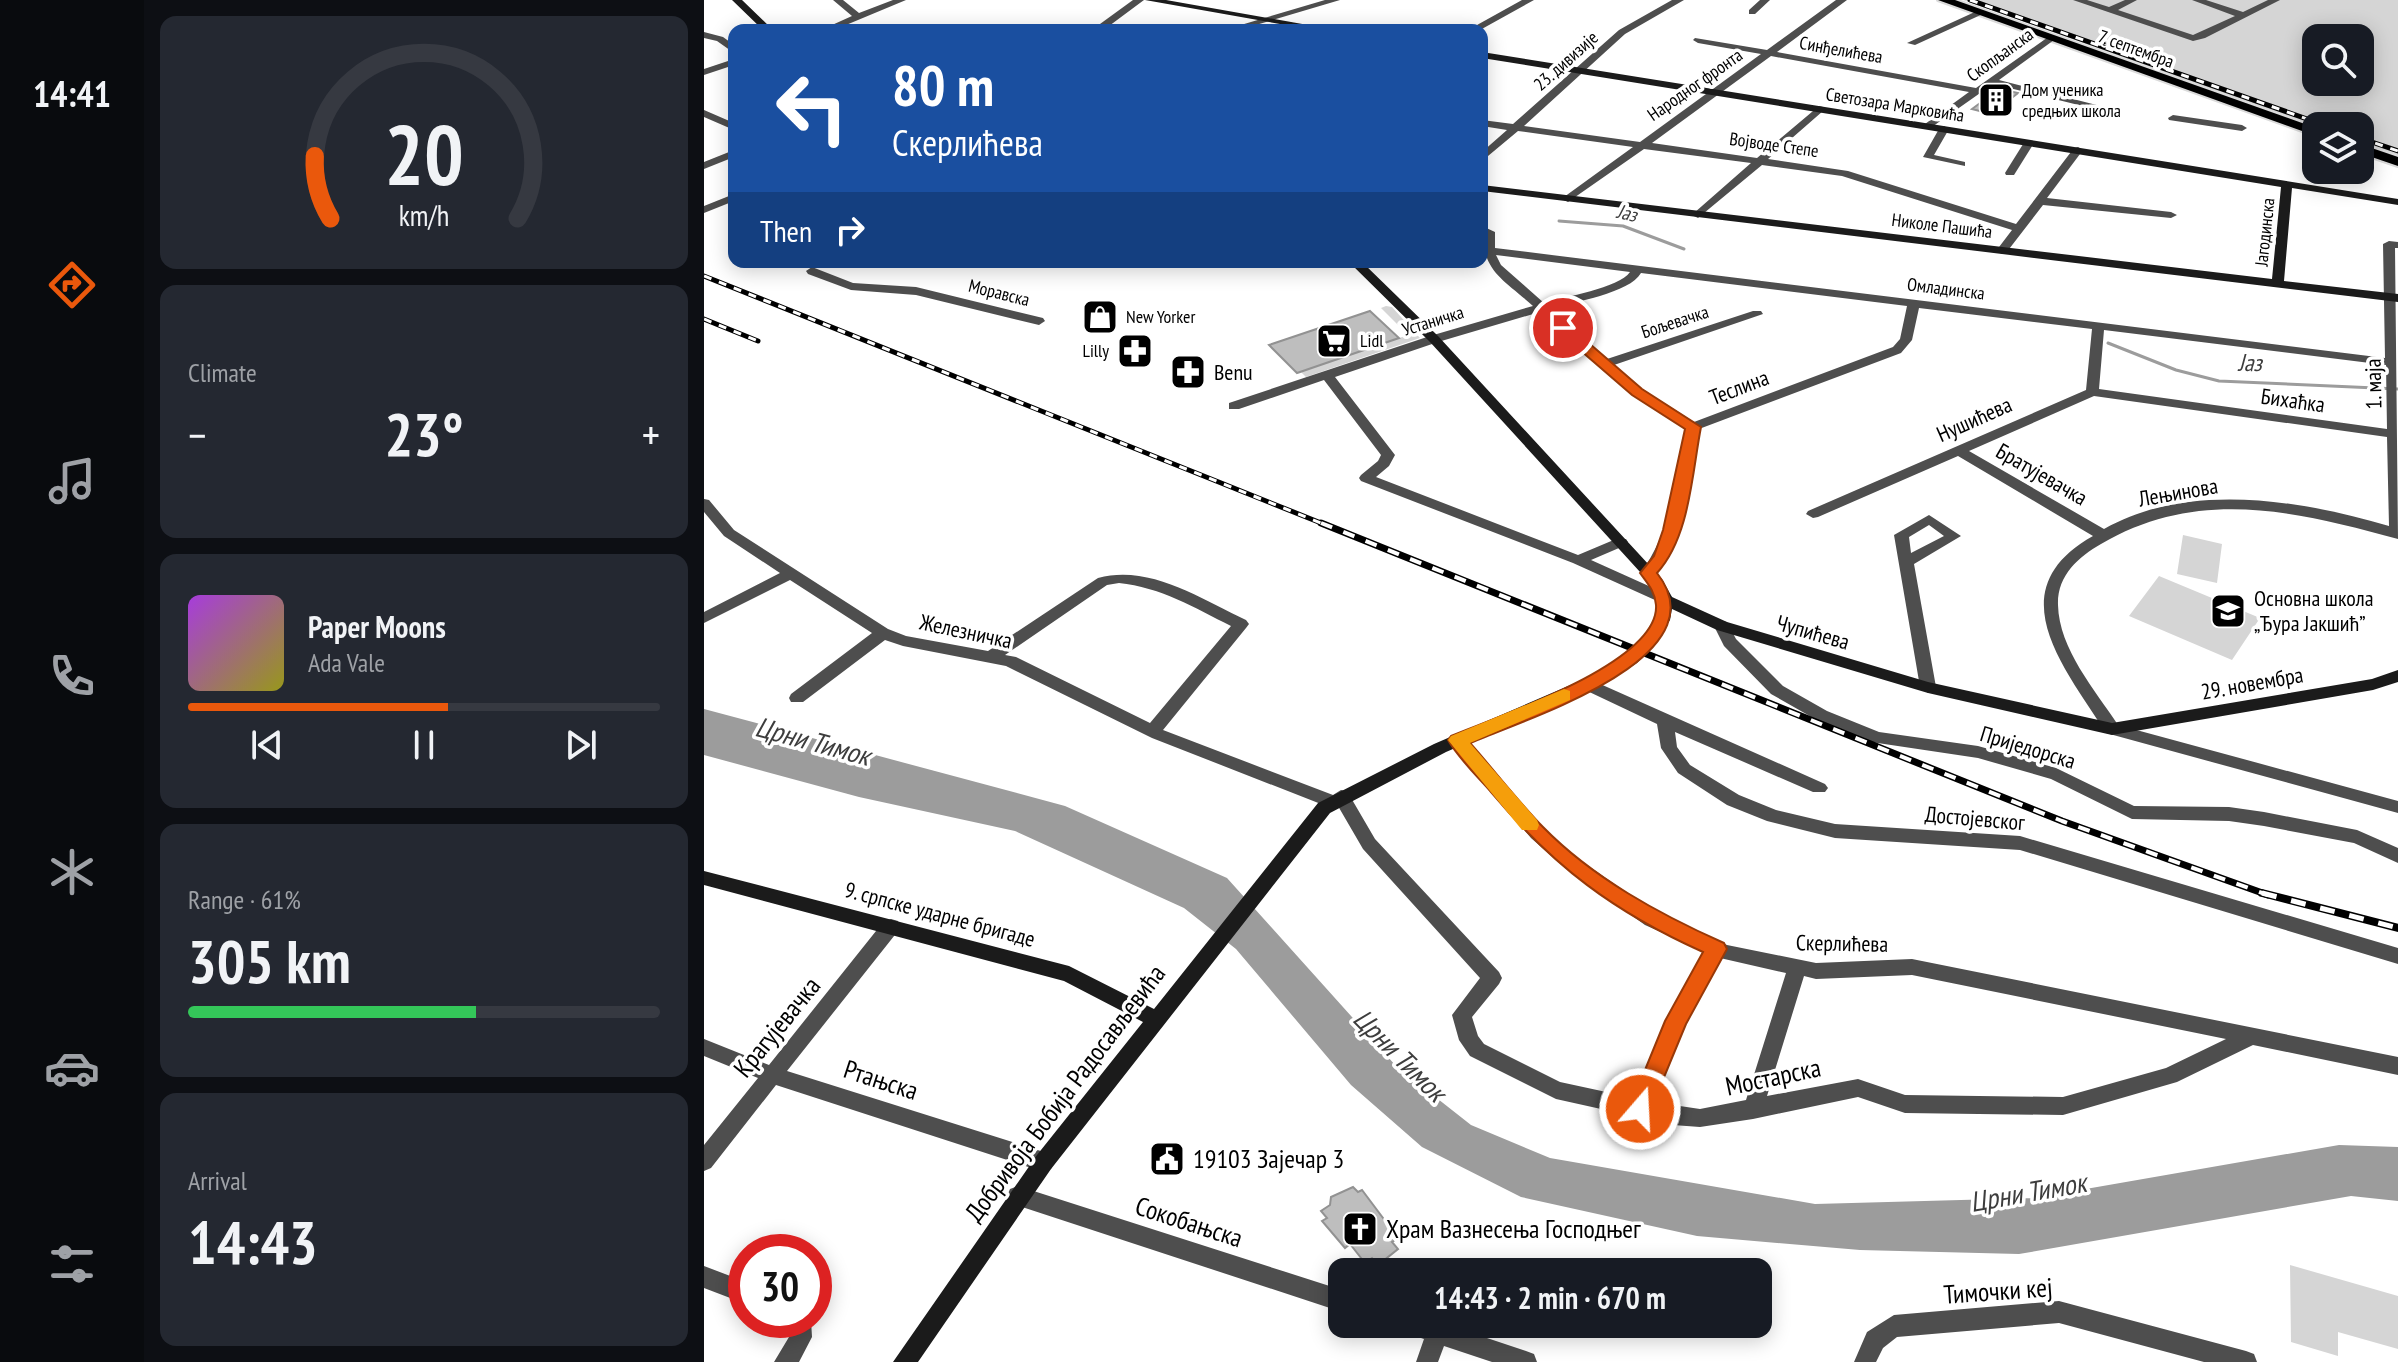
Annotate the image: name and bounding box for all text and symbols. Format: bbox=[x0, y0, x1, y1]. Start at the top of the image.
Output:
street label: Скопљанска bbox=[1962, 23, 2038, 86]
street label: 7. септембра bbox=[2095, 24, 2177, 73]
map controls bbox=[2302, 24, 2374, 184]
button: search bbox=[2302, 24, 2374, 96]
street label: 23. дивизије bbox=[1529, 26, 1603, 95]
street label: Синђелићева bbox=[1798, 31, 1885, 68]
street label: Народног фронта bbox=[1643, 43, 1747, 126]
text: 80 m bbox=[892, 49, 994, 121]
icon: left bbox=[760, 56, 864, 160]
text: 14:41 bbox=[33, 70, 111, 117]
place label: Дом ученика средњих школа bbox=[2022, 78, 2121, 122]
building icon: Дом ученика средњих школа bbox=[1977, 81, 2015, 119]
street label: Светозара Марковића bbox=[1824, 82, 1966, 127]
text: 20 bbox=[384, 99, 464, 207]
button: layers bbox=[2302, 112, 2374, 184]
text: Скерлићева bbox=[892, 119, 1043, 166]
street label: Војводе Степе bbox=[1728, 127, 1820, 162]
text: km/h bbox=[399, 197, 449, 234]
street label: Јагодинска bbox=[2249, 197, 2280, 268]
water label: Јаз bbox=[1613, 198, 1642, 228]
icon: right bbox=[828, 208, 872, 252]
street label: Николе Пашића bbox=[1890, 208, 1994, 243]
text: Then bbox=[760, 211, 812, 250]
icon: directions bbox=[44, 257, 100, 313]
street label: Омладинска bbox=[1906, 272, 1986, 305]
street label: Моравска bbox=[966, 274, 1032, 311]
pin bbox=[1529, 294, 1597, 362]
shop icon: New Yorker bbox=[1081, 298, 1119, 336]
street label: Устаничка bbox=[1399, 300, 1466, 341]
street label: Бољевачка bbox=[1638, 300, 1711, 343]
place label: New Yorker bbox=[1126, 305, 1195, 328]
icon: arrive bbox=[1541, 306, 1585, 350]
supermarket icon: Lidl bbox=[1315, 322, 1353, 360]
place label: Lidl bbox=[1360, 329, 1384, 352]
pharmacy icon: Lilly bbox=[1116, 332, 1154, 370]
place label: Lilly bbox=[1082, 339, 1109, 362]
water label: Јаз bbox=[2237, 347, 2264, 378]
pharmacy icon: Benu bbox=[1169, 353, 1207, 391]
text: Climate bbox=[188, 356, 257, 389]
place label: Benu bbox=[1214, 358, 1253, 386]
street label: 1. маја bbox=[2359, 358, 2387, 410]
street label: Теслина bbox=[1705, 363, 1773, 411]
street label: Бихаћка bbox=[2259, 382, 2327, 418]
street label: Нушићева bbox=[1932, 390, 2016, 448]
text: 23° bbox=[384, 395, 464, 473]
text: − bbox=[188, 406, 206, 463]
text: + bbox=[642, 406, 660, 463]
street label: Братујевачка bbox=[1991, 437, 2093, 511]
icon: music bbox=[44, 453, 100, 509]
street label: Лењинова bbox=[2135, 471, 2220, 513]
place label: Основна школа „Ђура Јакшић” bbox=[2254, 584, 2374, 637]
school or university icon: Основна школа „Ђура Јакшић” bbox=[2209, 592, 2247, 630]
text: Paper Moons bbox=[308, 607, 446, 646]
street label: Железничка bbox=[916, 607, 1015, 654]
street label: Чупићева bbox=[1773, 608, 1853, 656]
text: Ada Vale bbox=[308, 646, 385, 679]
icon: phone bbox=[44, 648, 100, 704]
street label: 29. новембра bbox=[2199, 660, 2305, 706]
water label: Црни Тимок bbox=[752, 707, 878, 774]
street label: Приједорска bbox=[1977, 719, 2079, 775]
icon: previous bbox=[245, 723, 289, 767]
icon: pause bbox=[402, 723, 446, 767]
icon: next bbox=[559, 723, 603, 767]
street label: Достојевског bbox=[1924, 800, 2026, 836]
icon: climate bbox=[44, 844, 100, 900]
street label: 9. српске ударне бригаде bbox=[842, 875, 1038, 953]
text: Range · 61% bbox=[188, 883, 301, 916]
text: 305 km bbox=[188, 922, 351, 1000]
street label: Скерлићева bbox=[1796, 928, 1888, 958]
street label: Добривоја Бобија Радосављевића bbox=[957, 958, 1172, 1228]
street label: Крагујевачка bbox=[726, 970, 827, 1084]
water label: Црни Тимок bbox=[1346, 1000, 1457, 1111]
icon: car bbox=[44, 1040, 100, 1096]
street label: Мостарска bbox=[1722, 1050, 1824, 1103]
street label: Ртањска bbox=[840, 1052, 922, 1107]
position arrow bbox=[1598, 1067, 1682, 1151]
public building icon: 19103 Зајечар 3 bbox=[1148, 1140, 1186, 1178]
place label: 19103 Зајечар 3 bbox=[1193, 1142, 1344, 1175]
water label: Црни Тимок bbox=[1967, 1163, 2092, 1220]
text: Arrival bbox=[188, 1164, 247, 1197]
street label: Сокобањска bbox=[1131, 1189, 1247, 1254]
text: 14:43 bbox=[188, 1203, 318, 1281]
church icon: Храм Вазнесења Господњег bbox=[1341, 1210, 1379, 1248]
place label: Храм Вазнесења Господњег bbox=[1386, 1212, 1641, 1245]
speed limit sign: 30 bbox=[728, 1234, 832, 1338]
icon: filters bbox=[44, 1236, 100, 1292]
street label: Тимочки кеј bbox=[1942, 1270, 2053, 1311]
text: 14:43 · 2 min · 670 m bbox=[1434, 1278, 1666, 1317]

